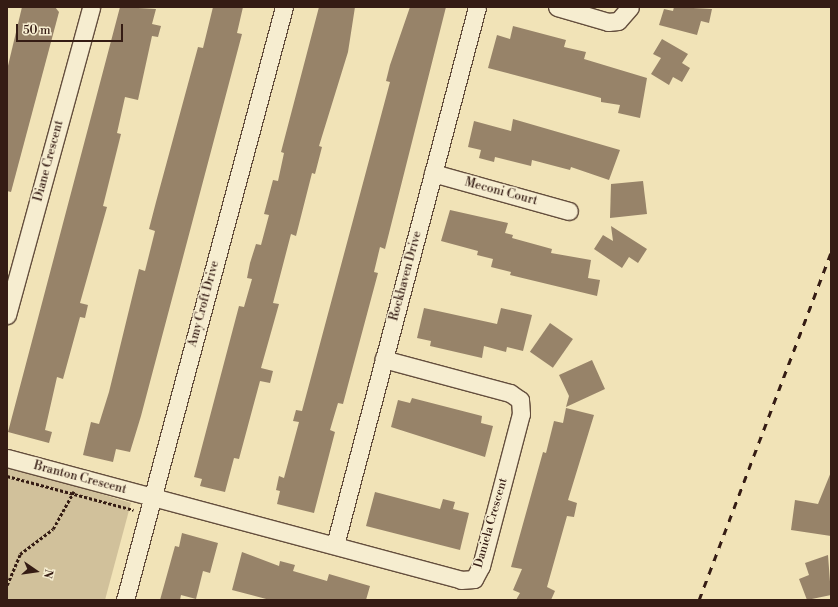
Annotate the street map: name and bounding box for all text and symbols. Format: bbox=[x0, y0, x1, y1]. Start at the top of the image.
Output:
scale bar bbox=[18, 16, 125, 42]
text: 50 m bbox=[23, 23, 51, 38]
street label: Diane Crescent bbox=[31, 119, 67, 203]
street label: Meconi Court bbox=[463, 175, 539, 209]
street label: Rockhaven Drive bbox=[387, 230, 425, 322]
street label: Amy Croft Drive bbox=[186, 259, 222, 349]
street label: Branton Crescent bbox=[32, 459, 128, 497]
street label: Daniela Crescent bbox=[471, 476, 511, 570]
north arrow bbox=[16, 551, 56, 591]
text: N bbox=[40, 568, 55, 580]

